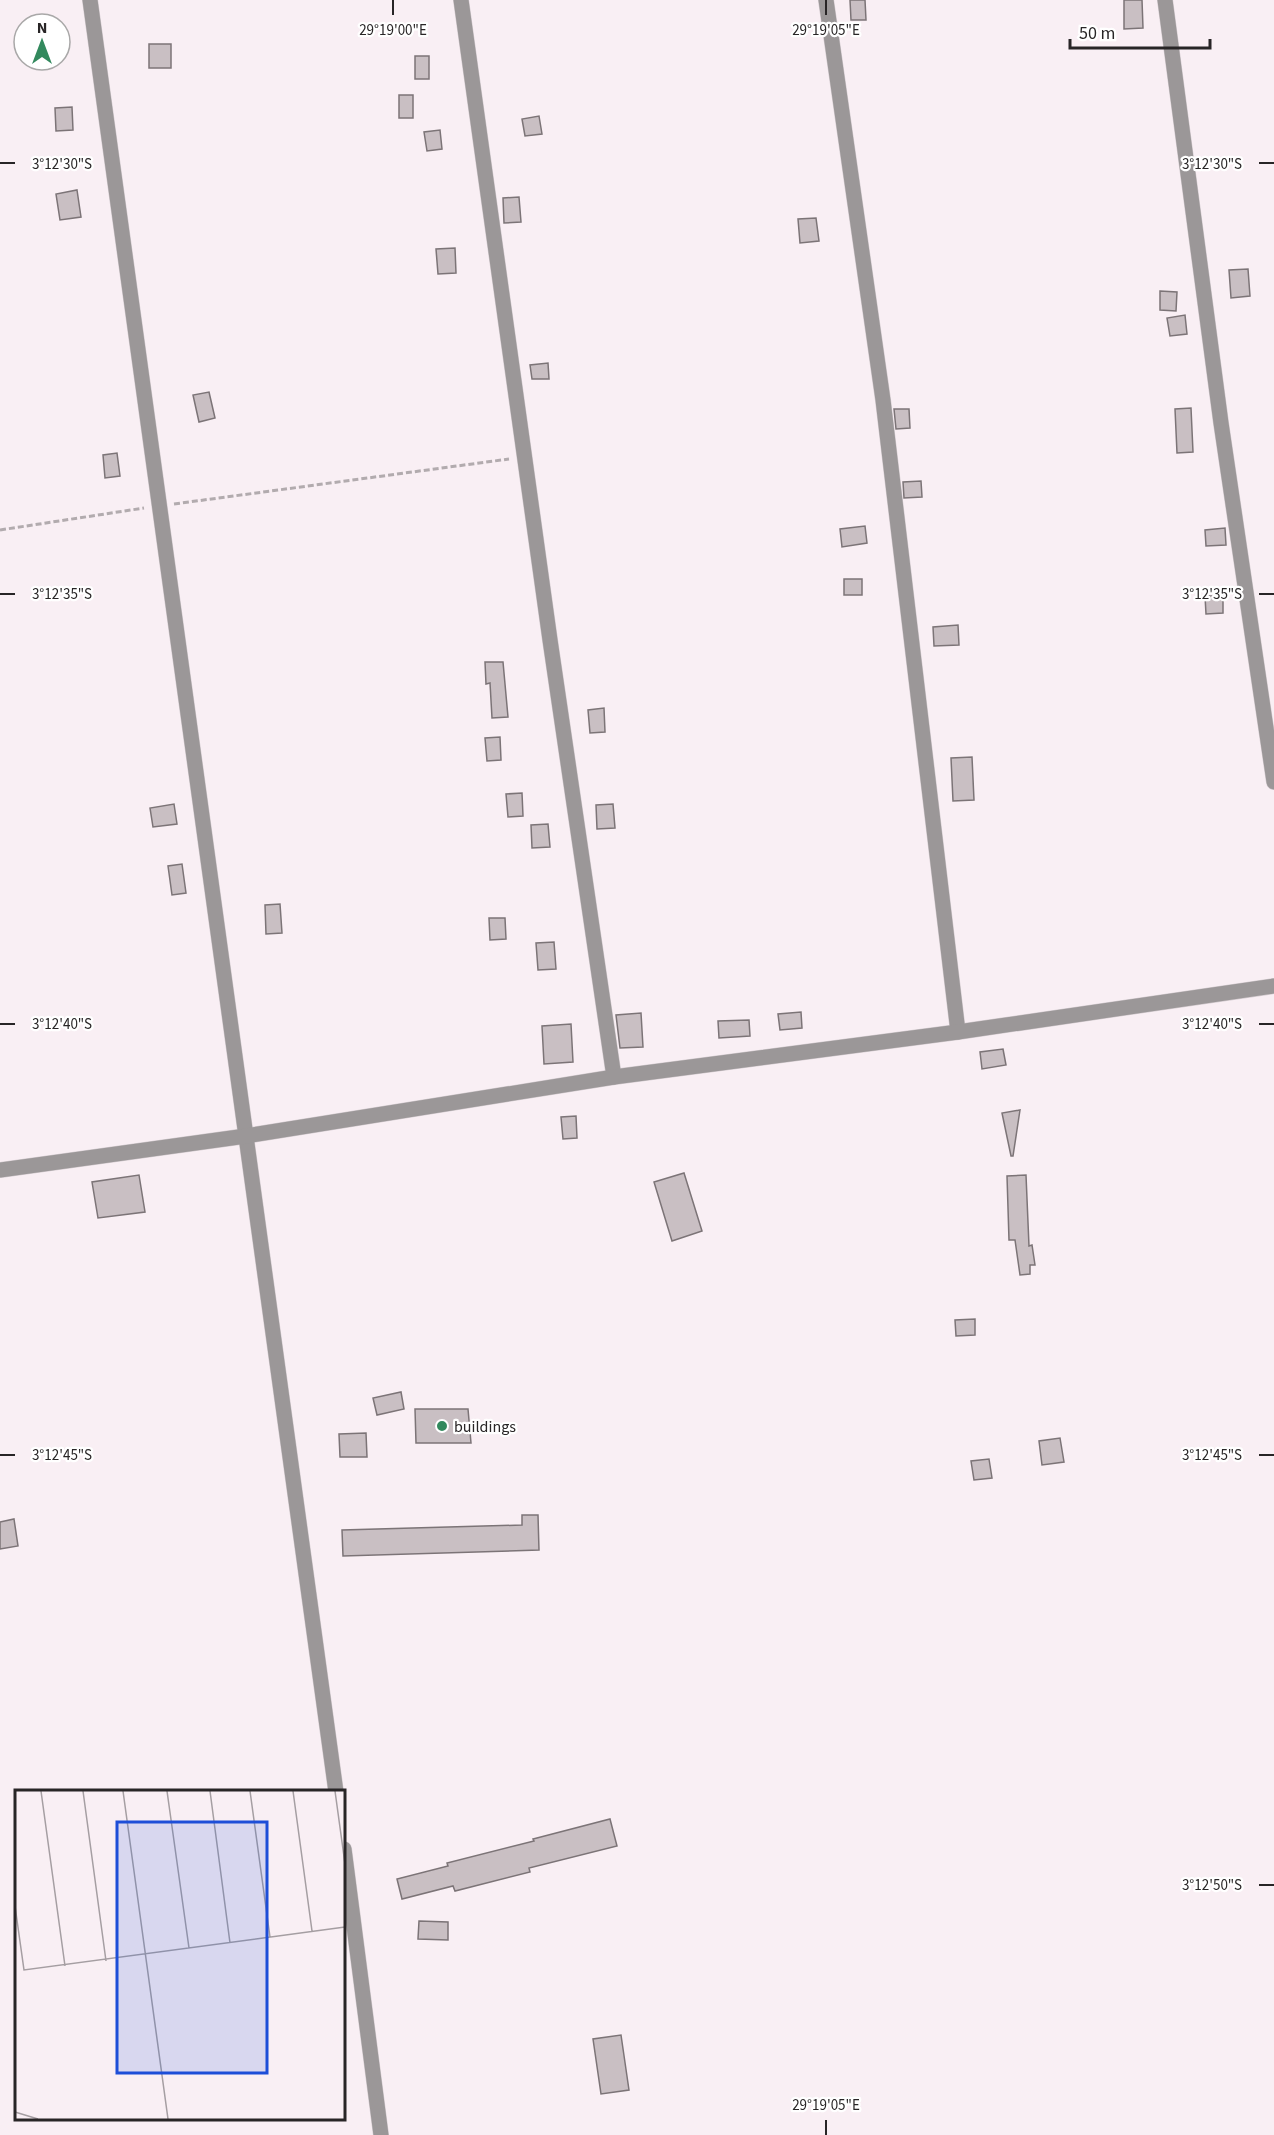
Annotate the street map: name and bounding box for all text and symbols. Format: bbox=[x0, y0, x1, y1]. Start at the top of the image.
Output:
north arrow bbox=[12, 12, 72, 72]
scale bar bbox=[1070, 12, 1210, 50]
text: N bbox=[37, 17, 47, 39]
text: 29°19'00"E bbox=[359, 20, 427, 41]
text: 29°19'05"E bbox=[792, 20, 860, 41]
text: 50 m bbox=[1079, 21, 1115, 46]
text: 3°12'30"S bbox=[32, 154, 92, 175]
text: 3°12'30"S bbox=[1182, 154, 1242, 175]
text: 3°12'35"S bbox=[32, 584, 92, 605]
text: 3°12'35"S bbox=[1182, 584, 1242, 605]
text: 3°12'40"S bbox=[32, 1014, 92, 1035]
text: 3°12'40"S bbox=[1182, 1014, 1242, 1035]
place label: buildings bbox=[454, 1416, 516, 1438]
marker: buildings bbox=[435, 1419, 449, 1433]
text: 3°12'45"S bbox=[32, 1445, 92, 1466]
text: 3°12'45"S bbox=[1182, 1445, 1242, 1466]
inset map bbox=[15, 1790, 345, 2120]
text: 3°12'50"S bbox=[1182, 1875, 1242, 1896]
text: 29°19'05"E bbox=[792, 2095, 860, 2116]

